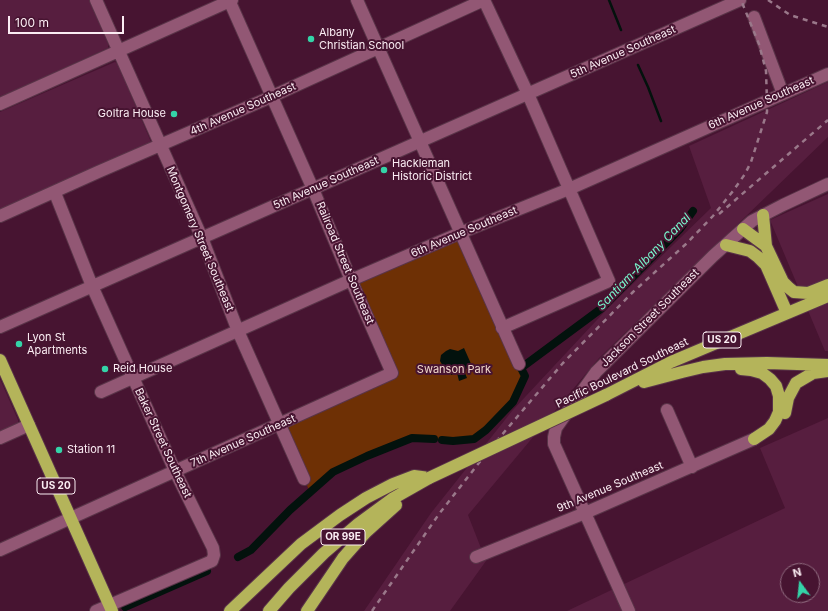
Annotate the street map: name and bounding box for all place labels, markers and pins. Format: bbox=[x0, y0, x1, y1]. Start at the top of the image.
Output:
place label: Albany Christian School bbox=[319, 26, 404, 52]
marker: Albany Christian School bbox=[306, 34, 316, 44]
place label: Goltra House bbox=[98, 107, 166, 121]
marker: Goltra House bbox=[169, 109, 179, 119]
place label: Hackleman Historic District bbox=[392, 157, 472, 183]
marker: Hackleman Historic District bbox=[379, 165, 389, 175]
place label: Lyon St Apartments bbox=[27, 331, 87, 357]
marker: Lyon St Apartments bbox=[14, 339, 24, 349]
place label: Reid House bbox=[113, 362, 172, 376]
marker: Reid House bbox=[100, 364, 110, 374]
place label: Station 11 bbox=[67, 443, 115, 457]
marker: Station 11 bbox=[54, 445, 64, 455]

